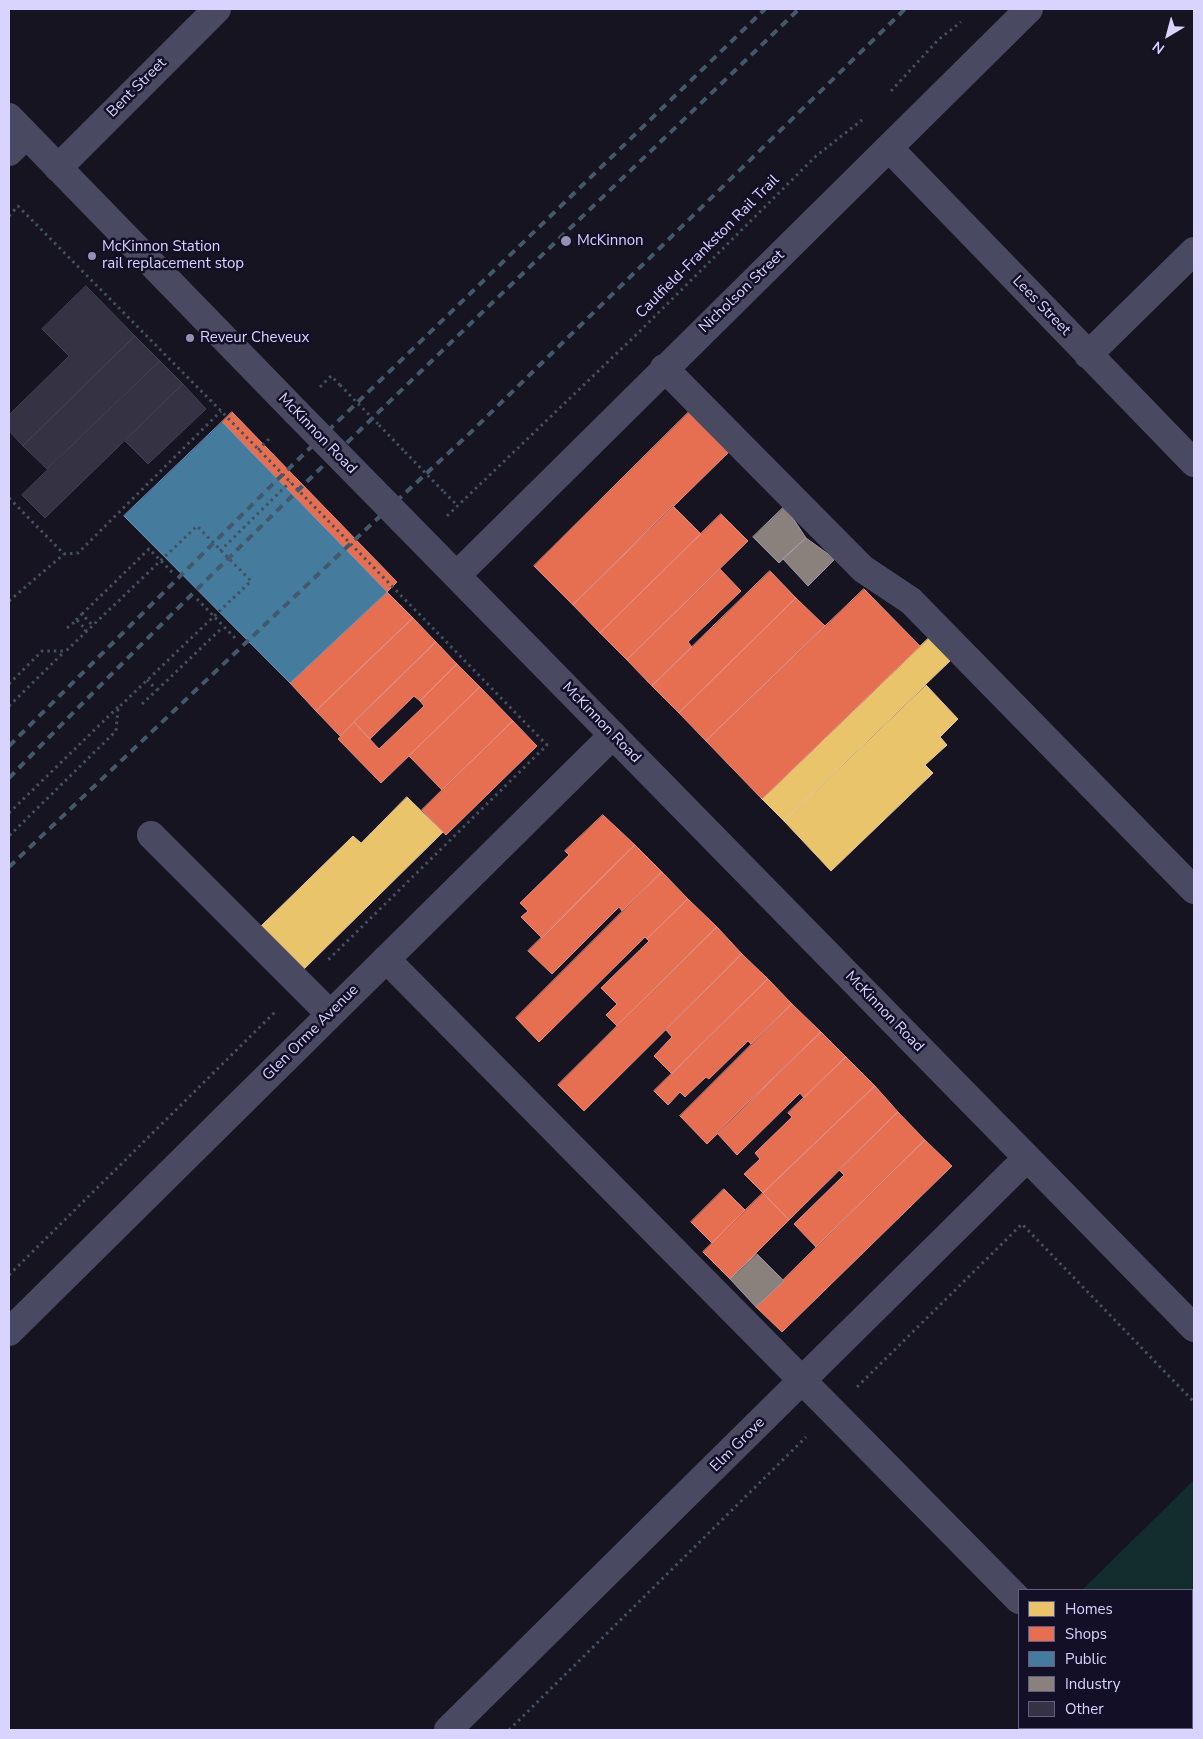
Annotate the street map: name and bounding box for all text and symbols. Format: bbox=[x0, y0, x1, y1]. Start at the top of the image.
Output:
north arrow bbox=[1143, 10, 1193, 60]
text: N bbox=[1149, 37, 1169, 58]
street label: Bent Street bbox=[104, 55, 170, 121]
street label: Caulfield-Frankston Rail Trail bbox=[633, 172, 783, 322]
place label: McKinnon bbox=[577, 232, 644, 250]
marker: McKinnon bbox=[559, 234, 573, 248]
place label: McKinnon Station rail replacement stop bbox=[102, 238, 244, 273]
street label: Nicholson Street bbox=[696, 247, 788, 337]
marker: McKinnon Station rail replacement stop bbox=[86, 250, 98, 262]
street label: Lees Street bbox=[1008, 272, 1074, 340]
place label: Reveur Cheveux bbox=[200, 329, 309, 347]
marker: Reveur Cheveux bbox=[184, 332, 196, 344]
street label: McKinnon Road bbox=[274, 390, 360, 478]
street label: McKinnon Road bbox=[558, 679, 644, 767]
street label: McKinnon Road bbox=[841, 968, 927, 1056]
street label: Glen Orme Avenue bbox=[259, 981, 363, 1085]
street label: Elm Grove bbox=[707, 1414, 769, 1476]
legend bbox=[1018, 1589, 1193, 1729]
text: Homes bbox=[1065, 1599, 1113, 1619]
text: Shops bbox=[1065, 1624, 1107, 1644]
text: Public bbox=[1065, 1649, 1106, 1669]
text: Industry bbox=[1065, 1674, 1120, 1694]
text: Other bbox=[1065, 1699, 1104, 1719]

